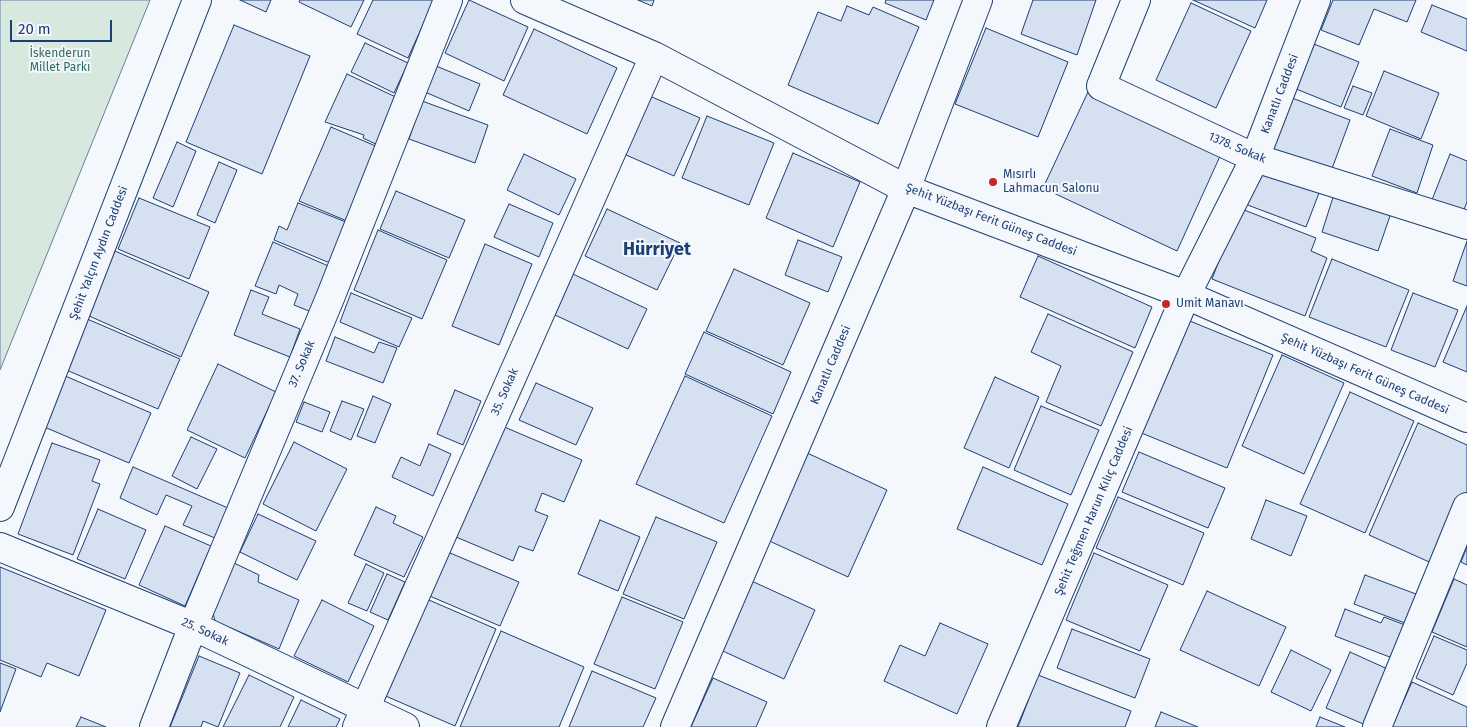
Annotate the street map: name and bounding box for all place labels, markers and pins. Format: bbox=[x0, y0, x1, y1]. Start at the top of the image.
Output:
place label: Mısırlı Lahmacun Salonu bbox=[1003, 168, 1099, 196]
marker: Mısırlı Lahmacun Salonu bbox=[987, 176, 999, 188]
place label: Umit Manavı bbox=[1176, 297, 1244, 311]
marker: Umit Manavı bbox=[1160, 298, 1172, 310]

